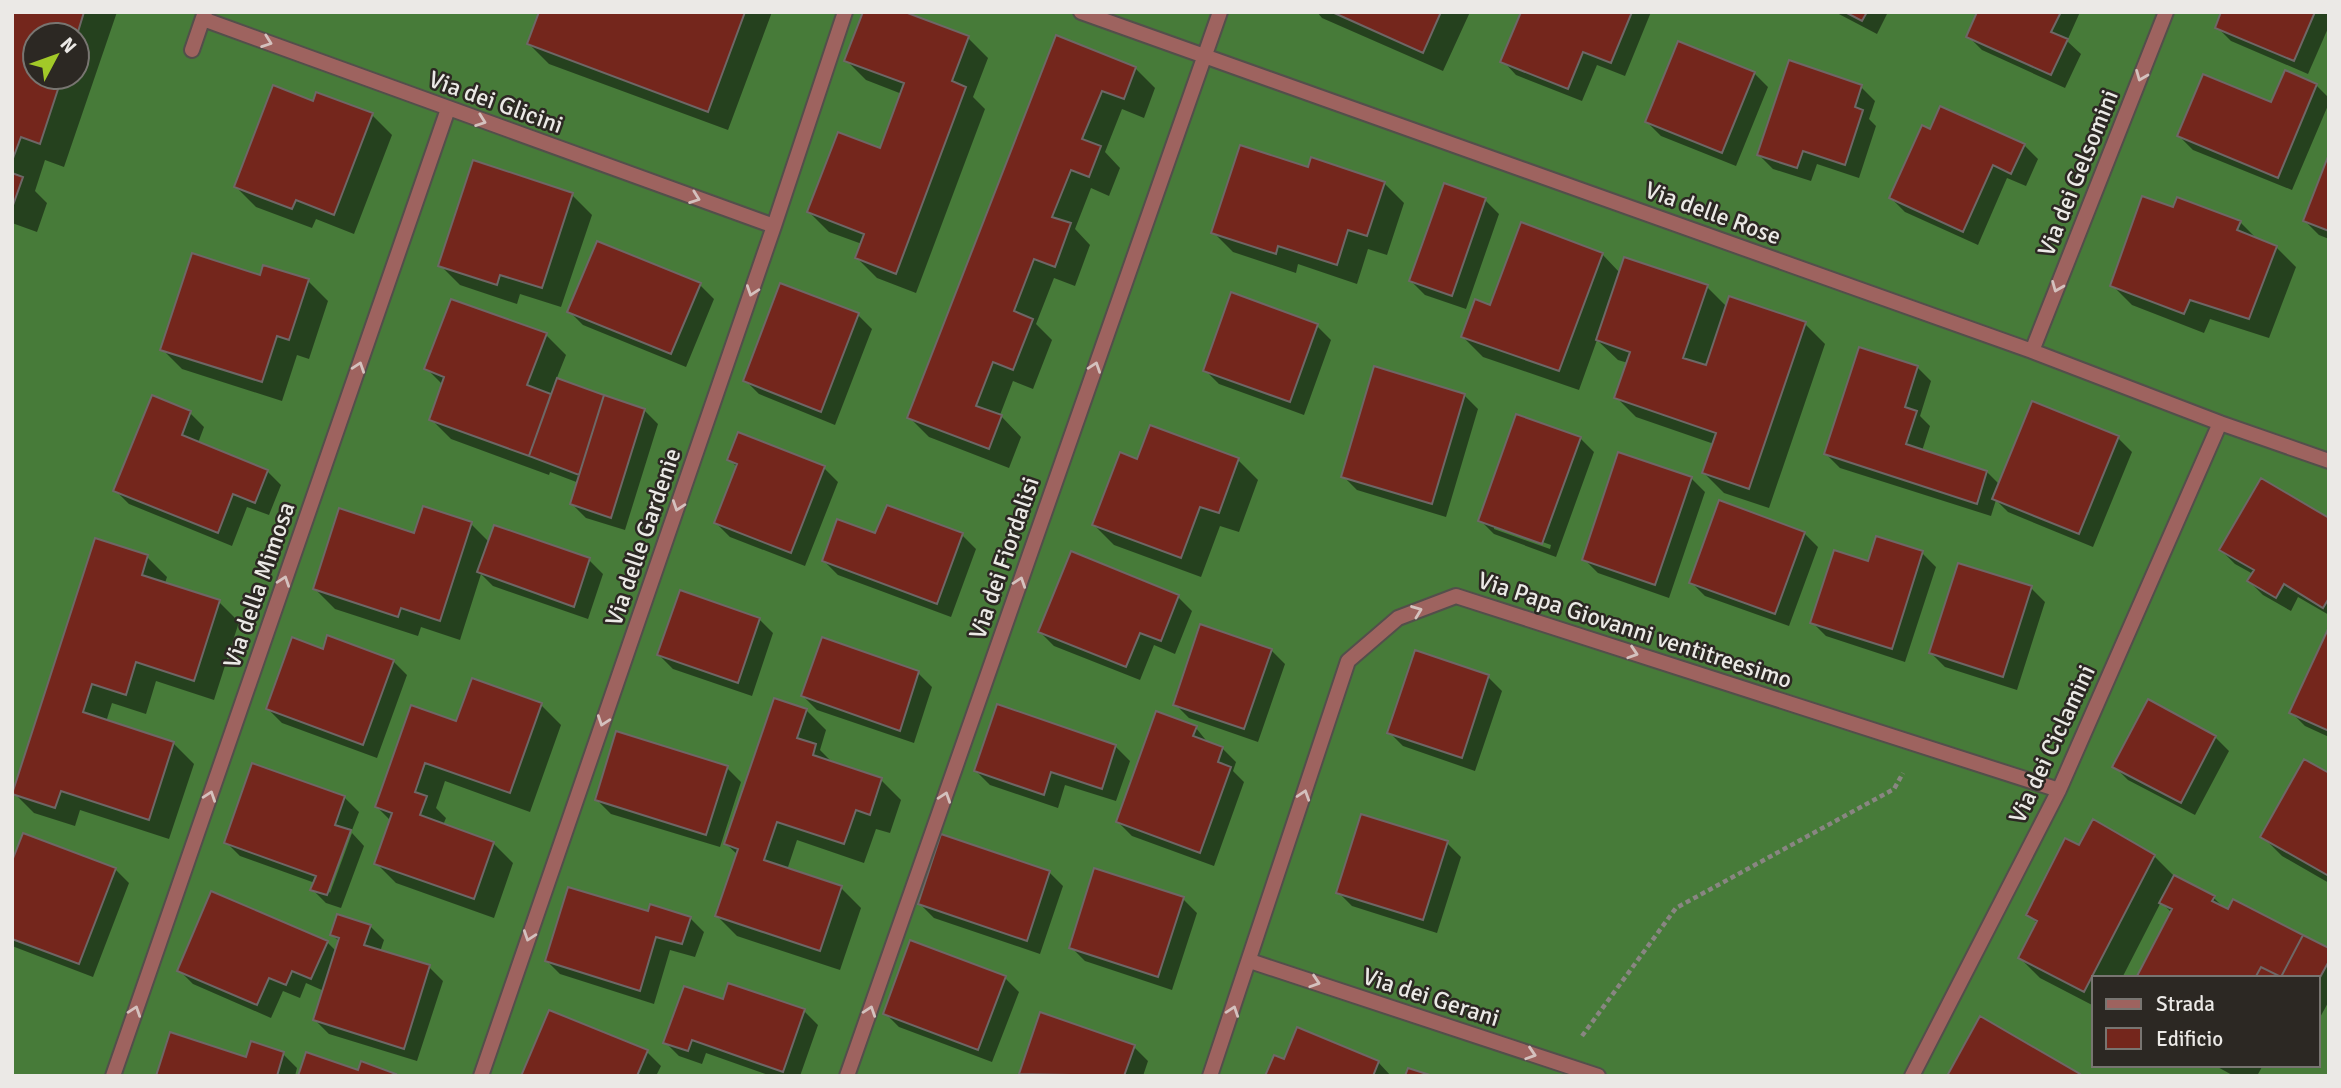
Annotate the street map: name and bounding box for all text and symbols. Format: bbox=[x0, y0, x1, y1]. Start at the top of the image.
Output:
north arrow bbox=[21, 21, 91, 91]
text: N bbox=[55, 33, 81, 58]
one-way arrow bbox=[260, 34, 272, 48]
street label: Via dei Glicini bbox=[425, 64, 567, 140]
one-way arrow bbox=[2136, 69, 2150, 81]
street label: Via dei Gelsomini bbox=[2031, 85, 2125, 261]
one-way arrow bbox=[474, 112, 486, 126]
street label: Via delle Rose bbox=[1641, 175, 1785, 251]
one-way arrow bbox=[688, 189, 700, 203]
one-way arrow bbox=[2051, 280, 2065, 292]
one-way arrow bbox=[746, 284, 760, 296]
one-way arrow bbox=[351, 361, 365, 373]
one-way arrow bbox=[1087, 361, 1101, 374]
street label: Via delle Gardenie bbox=[599, 444, 687, 630]
street label: Via dei Fiordalisi bbox=[962, 473, 1046, 643]
street label: Via della Mimosa bbox=[216, 498, 302, 672]
one-way arrow bbox=[672, 499, 686, 511]
street label: Via Papa Giovanni ventitreesimo bbox=[1474, 565, 1796, 695]
one-way arrow bbox=[276, 576, 290, 588]
one-way arrow bbox=[1012, 576, 1026, 588]
one-way arrow bbox=[1410, 605, 1422, 619]
one-way arrow bbox=[1626, 644, 1638, 659]
street label: Via dei Ciclamini bbox=[2002, 660, 2102, 828]
one-way arrow bbox=[597, 714, 611, 726]
one-way arrow bbox=[1296, 790, 1310, 802]
one-way arrow bbox=[202, 791, 216, 803]
one-way arrow bbox=[937, 791, 951, 803]
one-way arrow bbox=[523, 929, 537, 941]
street label: Via dei Gerani bbox=[1359, 961, 1503, 1033]
one-way arrow bbox=[1308, 974, 1321, 988]
legend bbox=[2092, 976, 2320, 1067]
text: Strada bbox=[2156, 991, 2215, 1017]
one-way arrow bbox=[127, 1006, 141, 1018]
one-way arrow bbox=[862, 1006, 876, 1018]
one-way arrow bbox=[1225, 1006, 1239, 1018]
text: Edificio bbox=[2156, 1026, 2223, 1052]
one-way arrow bbox=[1524, 1046, 1537, 1060]

